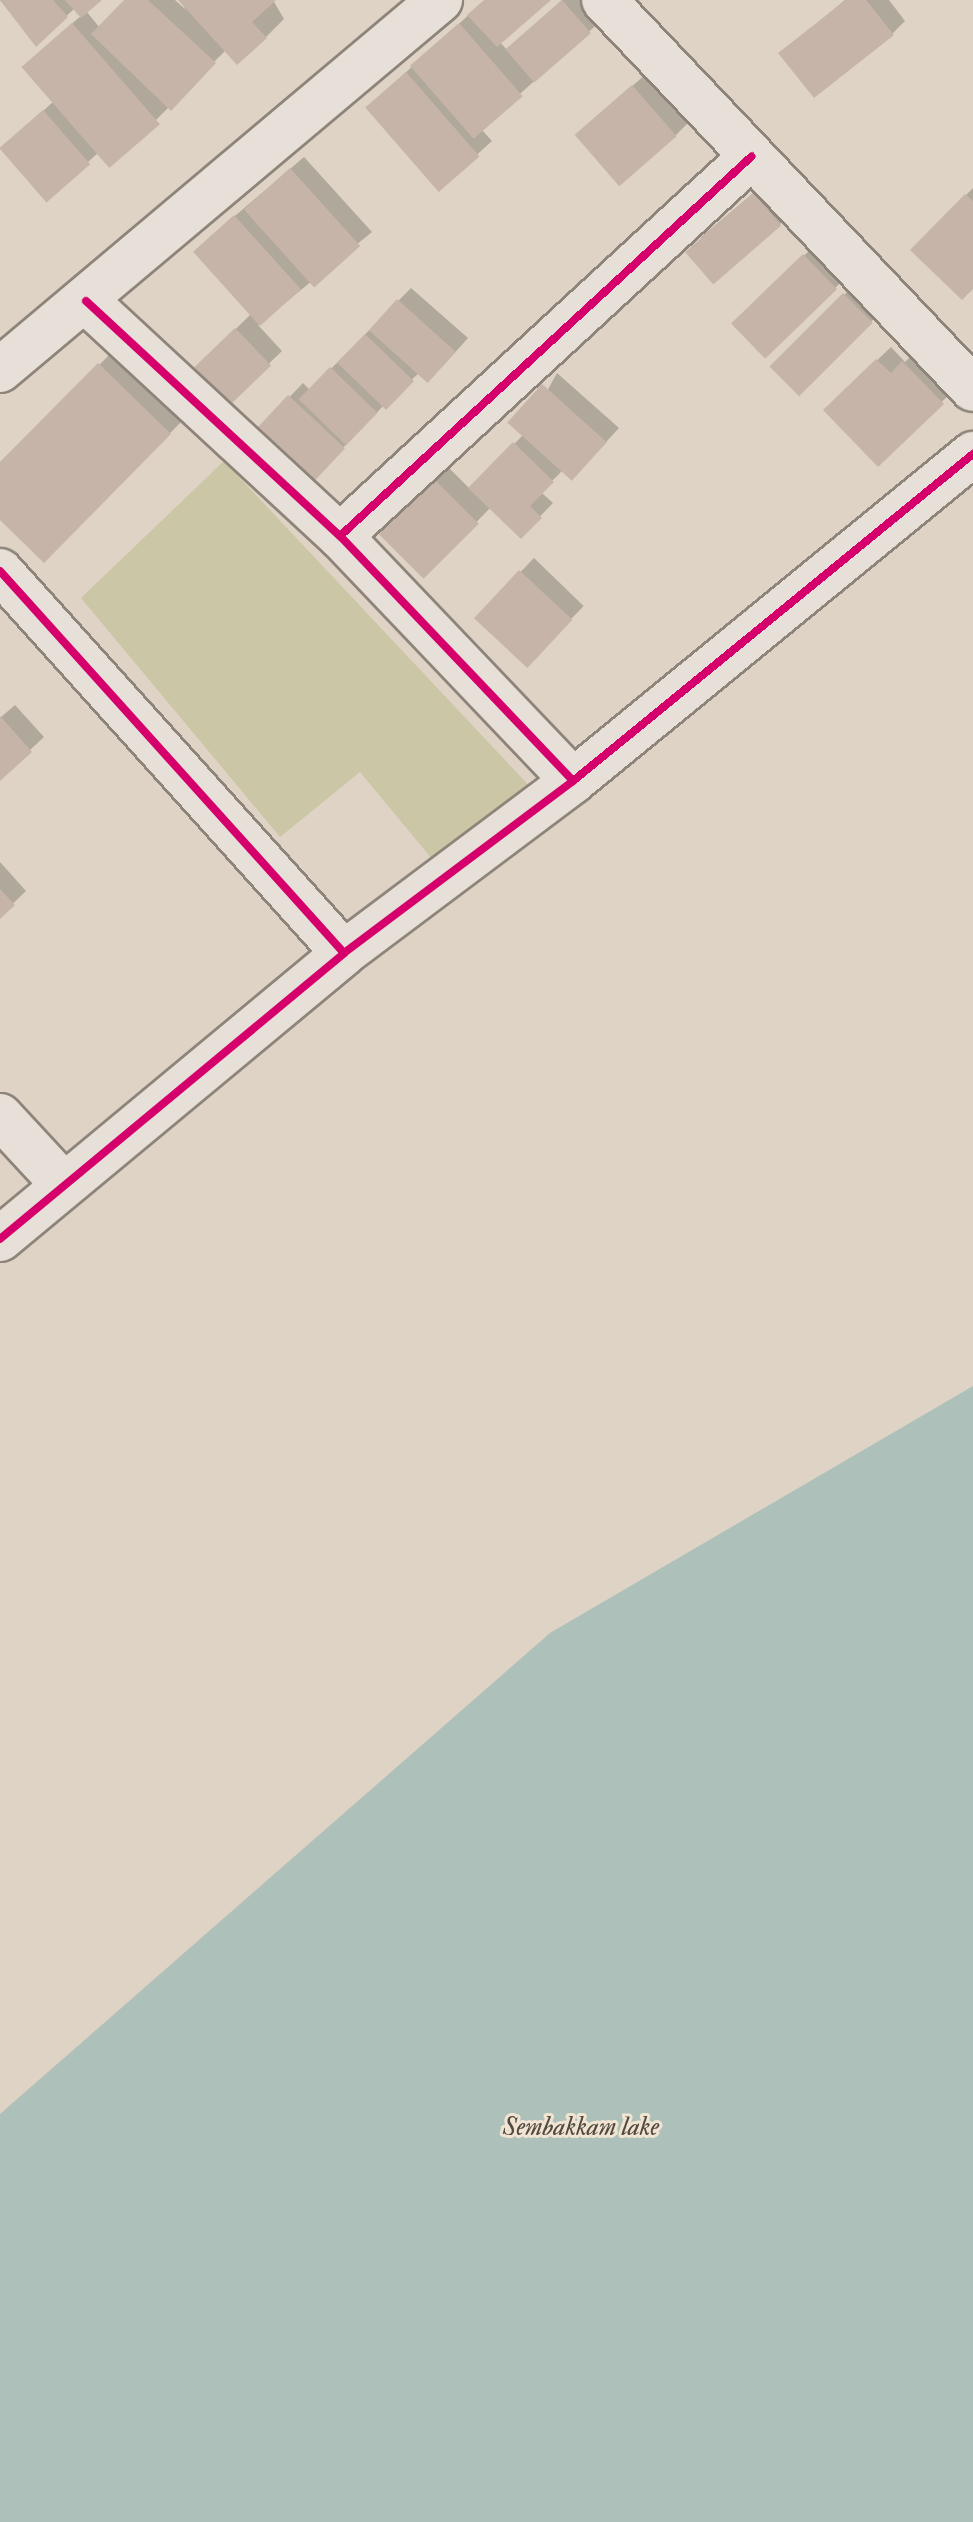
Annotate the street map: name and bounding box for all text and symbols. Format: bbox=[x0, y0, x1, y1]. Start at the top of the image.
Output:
water label: Sembakkam lake bbox=[503, 2112, 659, 2144]

